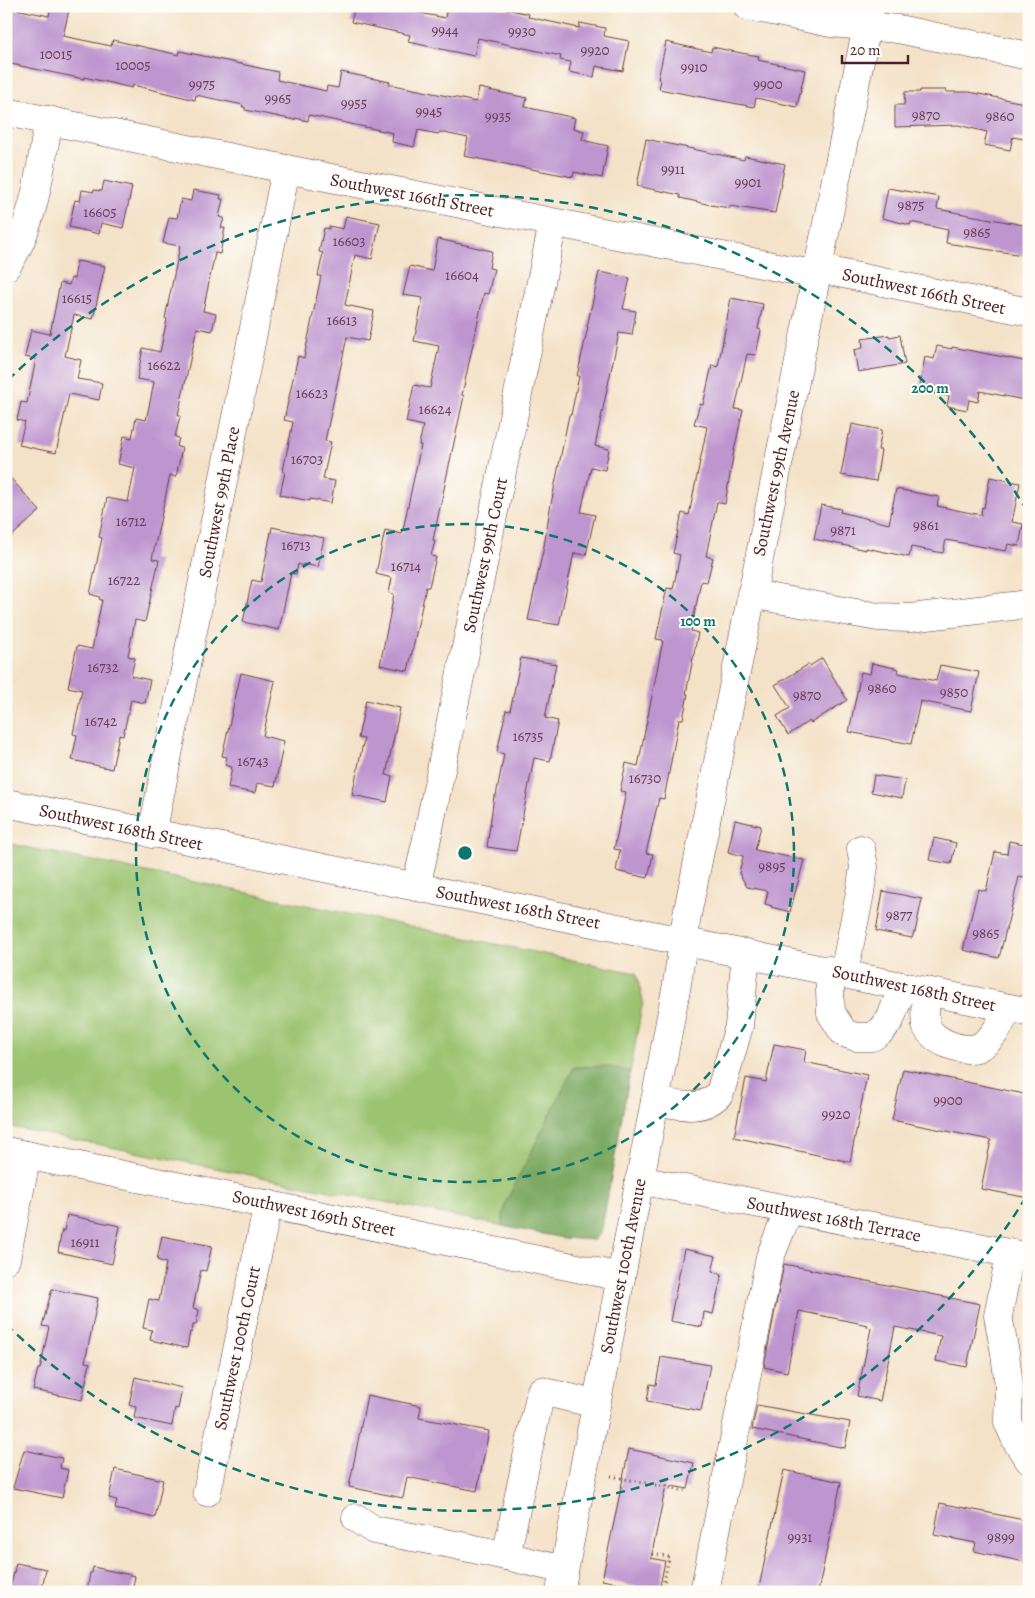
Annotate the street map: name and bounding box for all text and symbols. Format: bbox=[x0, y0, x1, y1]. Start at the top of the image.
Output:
house number: 9944 bbox=[431, 20, 459, 40]
house number: 9930 bbox=[508, 21, 536, 41]
scale bar bbox=[842, 32, 909, 64]
house number: 9920 bbox=[581, 40, 609, 60]
text: 20 m bbox=[850, 40, 881, 60]
house number: 10015 bbox=[40, 44, 72, 64]
house number: 10005 bbox=[115, 55, 151, 75]
house number: 9910 bbox=[681, 57, 707, 77]
house number: 9975 bbox=[189, 74, 215, 94]
house number: 9900 bbox=[753, 74, 783, 94]
house number: 9965 bbox=[264, 88, 292, 108]
house number: 9955 bbox=[341, 93, 367, 113]
house number: 9945 bbox=[416, 101, 442, 121]
house number: 9870 bbox=[912, 105, 940, 125]
house number: 9935 bbox=[485, 106, 511, 126]
house number: 9860 bbox=[985, 106, 1015, 126]
house number: 9911 bbox=[661, 159, 685, 179]
street label: Southwest 166th Street bbox=[328, 167, 496, 223]
house number: 9901 bbox=[735, 172, 761, 192]
house number: 9875 bbox=[898, 195, 924, 215]
house number: 16605 bbox=[83, 202, 117, 222]
house number: 9865 bbox=[963, 222, 991, 242]
house number: 16603 bbox=[332, 231, 366, 251]
street label: Southwest 166th Street bbox=[840, 262, 1008, 320]
house number: 16604 bbox=[445, 265, 479, 285]
house number: 16615 bbox=[62, 288, 92, 308]
house number: 16613 bbox=[327, 310, 357, 330]
house number: 16622 bbox=[147, 355, 181, 375]
text: 200 m bbox=[911, 378, 949, 398]
house number: 16623 bbox=[296, 383, 328, 403]
street label: Southwest 99th Avenue bbox=[747, 388, 805, 558]
house number: 16624 bbox=[419, 399, 452, 419]
street label: Southwest 99th Place bbox=[193, 424, 245, 580]
house number: 16703 bbox=[291, 449, 323, 469]
street label: Southwest 99th Court bbox=[457, 475, 513, 635]
house number: 16712 bbox=[116, 511, 146, 531]
house number: 9861 bbox=[913, 515, 939, 535]
house number: 9871 bbox=[830, 520, 856, 540]
house number: 16713 bbox=[281, 535, 311, 555]
house number: 16714 bbox=[391, 556, 421, 576]
house number: 16722 bbox=[108, 570, 140, 590]
text: 100 m bbox=[680, 611, 716, 631]
house number: 16732 bbox=[87, 657, 119, 677]
house number: 9860 bbox=[867, 678, 897, 698]
house number: 9850 bbox=[940, 682, 968, 702]
house number: 9870 bbox=[793, 685, 821, 705]
house number: 16742 bbox=[85, 711, 117, 731]
house number: 16735 bbox=[512, 726, 544, 746]
house number: 16743 bbox=[237, 751, 269, 771]
house number: 16730 bbox=[629, 768, 661, 788]
street label: Southwest 168th Street bbox=[37, 798, 205, 856]
centre of rings bbox=[456, 844, 474, 862]
house number: 9895 bbox=[758, 856, 786, 876]
street label: Southwest 168th Street bbox=[434, 879, 602, 935]
house number: 9877 bbox=[886, 905, 913, 925]
house number: 9865 bbox=[972, 923, 1000, 943]
street label: Southwest 168th Street bbox=[830, 959, 998, 1017]
house number: 9900 bbox=[933, 1090, 963, 1110]
house number: 9920 bbox=[822, 1104, 850, 1124]
street label: Southwest 100th Avenue bbox=[594, 1176, 652, 1356]
street label: Southwest 169th Street bbox=[230, 1184, 398, 1242]
street label: Southwest 168th Terrace bbox=[745, 1190, 923, 1248]
house number: 16911 bbox=[70, 1232, 100, 1252]
street label: Southwest 100th Court bbox=[208, 1264, 266, 1432]
house number: 9931 bbox=[787, 1527, 813, 1547]
house number: 9899 bbox=[987, 1527, 1015, 1547]

